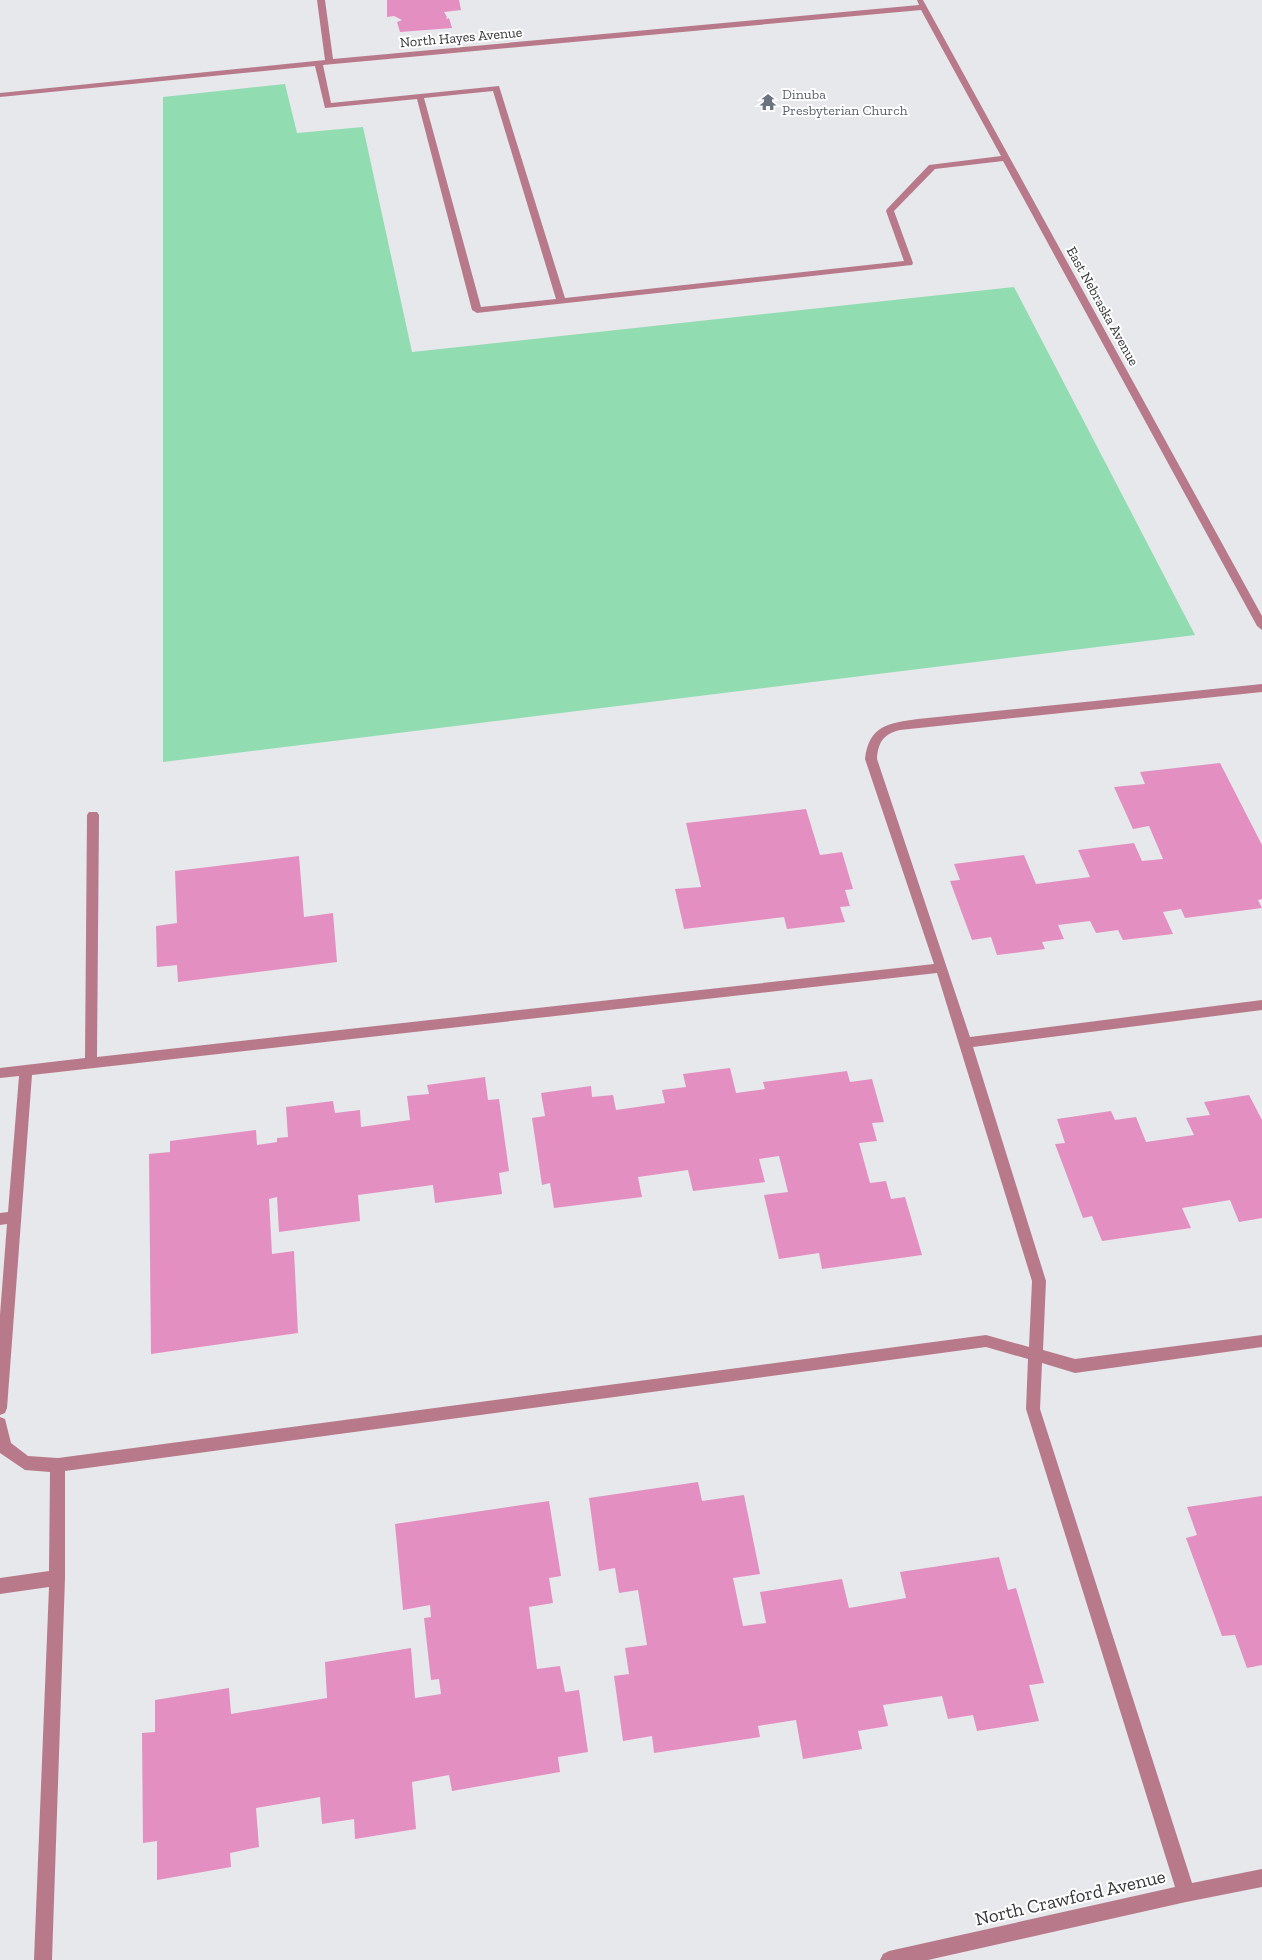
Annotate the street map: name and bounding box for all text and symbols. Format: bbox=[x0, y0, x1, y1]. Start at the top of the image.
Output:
street label: North Hayes Avenue bbox=[399, 24, 523, 51]
place label: Dinuba Presbyterian Church bbox=[782, 86, 908, 119]
temple icon: Dinuba Presbyterian Church bbox=[758, 92, 778, 112]
street label: East Nebraska Avenue bbox=[1063, 244, 1143, 369]
street label: North Crawford Avenue bbox=[973, 1864, 1168, 1931]

